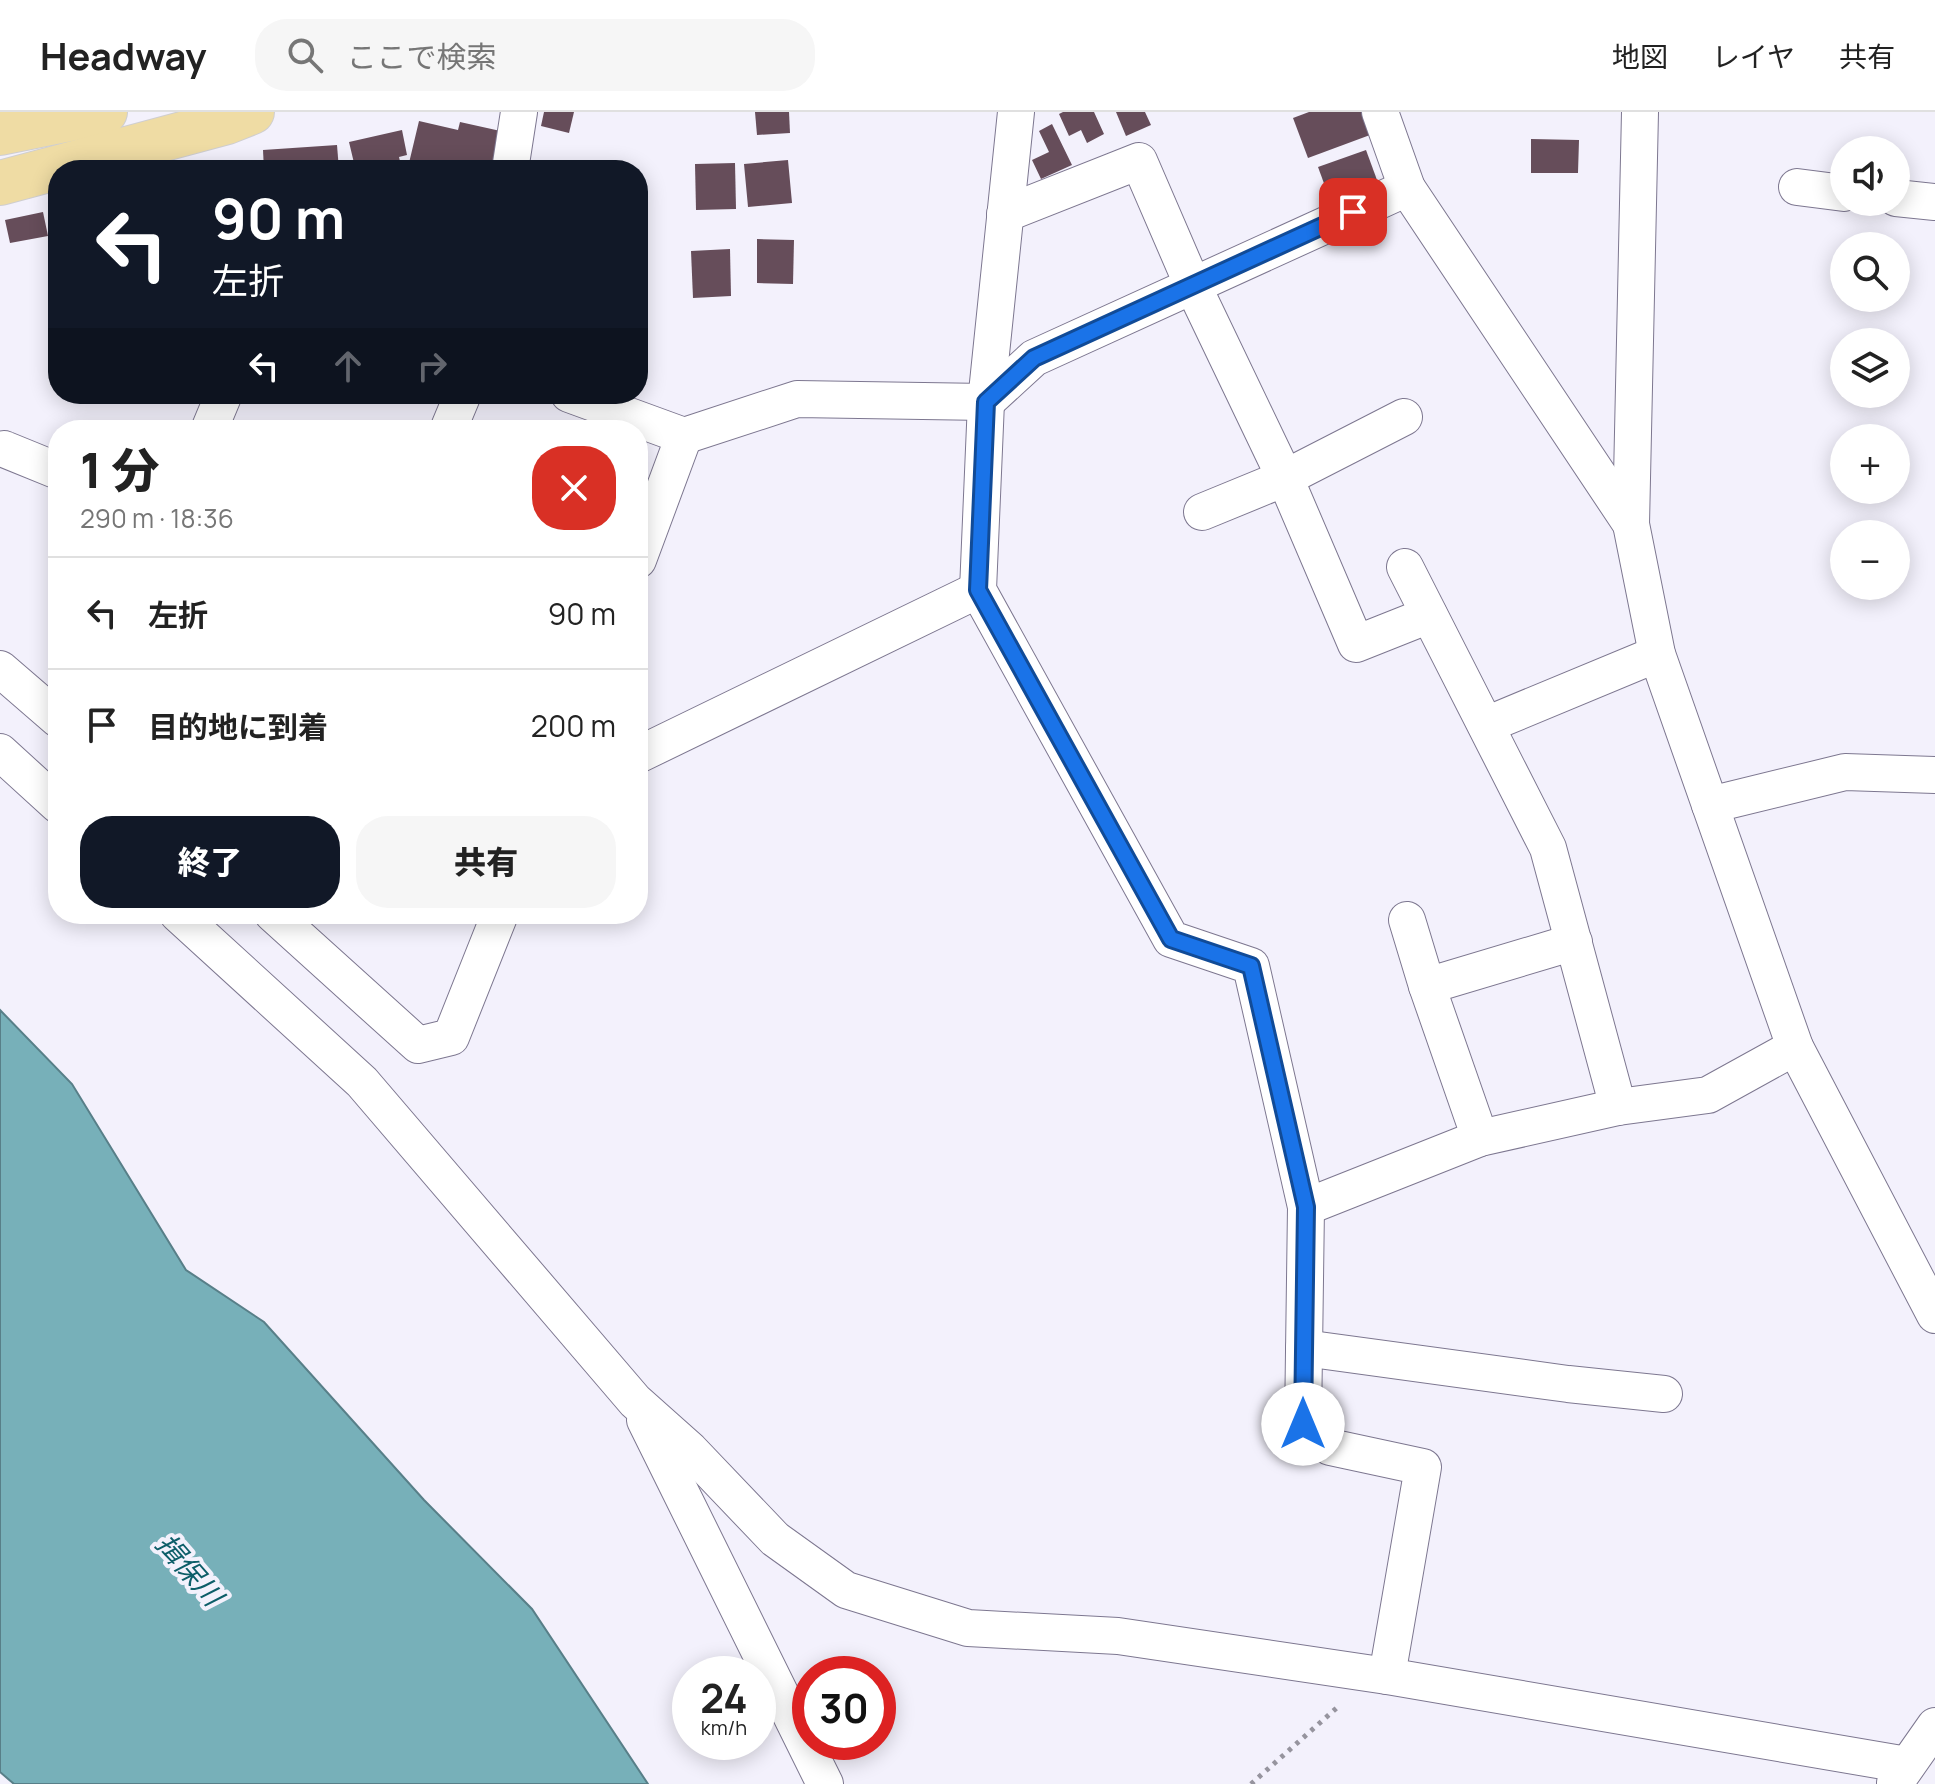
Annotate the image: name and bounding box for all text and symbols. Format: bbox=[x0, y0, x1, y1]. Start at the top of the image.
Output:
search box bbox=[255, 19, 815, 91]
text: Headway bbox=[40, 29, 207, 81]
icon: search bbox=[283, 33, 327, 77]
text: ここで検索 bbox=[347, 36, 497, 77]
text: 地図 bbox=[1612, 37, 1668, 75]
text: レイヤ bbox=[1712, 37, 1795, 75]
text: 共有 bbox=[1839, 37, 1895, 75]
map controls bbox=[1830, 136, 1910, 600]
button: sound bbox=[1830, 136, 1910, 216]
pin bbox=[1319, 178, 1387, 246]
text: 90 m bbox=[212, 179, 345, 256]
icon: arrive bbox=[1331, 190, 1375, 234]
icon: left bbox=[80, 192, 184, 296]
button: search bbox=[1830, 232, 1910, 312]
text: 左折 bbox=[212, 256, 284, 305]
button: layers bbox=[1830, 328, 1910, 408]
icon: left bbox=[242, 344, 286, 388]
icon: ahead bbox=[326, 344, 370, 388]
icon: right bbox=[410, 344, 454, 388]
button: + bbox=[1830, 424, 1910, 504]
text: 1 分 bbox=[80, 437, 159, 502]
button: close bbox=[532, 446, 616, 530]
text: 290 m · 18:36 bbox=[80, 500, 234, 536]
button: − bbox=[1830, 520, 1910, 600]
icon: left bbox=[80, 591, 124, 635]
text: 90 m bbox=[548, 593, 616, 634]
text: 左折 bbox=[148, 594, 208, 635]
icon: arrive bbox=[80, 703, 124, 747]
text: 200 m bbox=[531, 705, 616, 746]
text: 目的地に到着 bbox=[148, 706, 328, 747]
button: 終了 bbox=[80, 816, 340, 908]
button: 共有 bbox=[356, 816, 616, 908]
position arrow bbox=[1261, 1382, 1345, 1466]
water label: 揖保川 bbox=[148, 1525, 234, 1615]
speed limit sign: 30 bbox=[792, 1656, 896, 1760]
text: 24 bbox=[700, 1670, 748, 1725]
text: km/h bbox=[701, 1714, 747, 1741]

